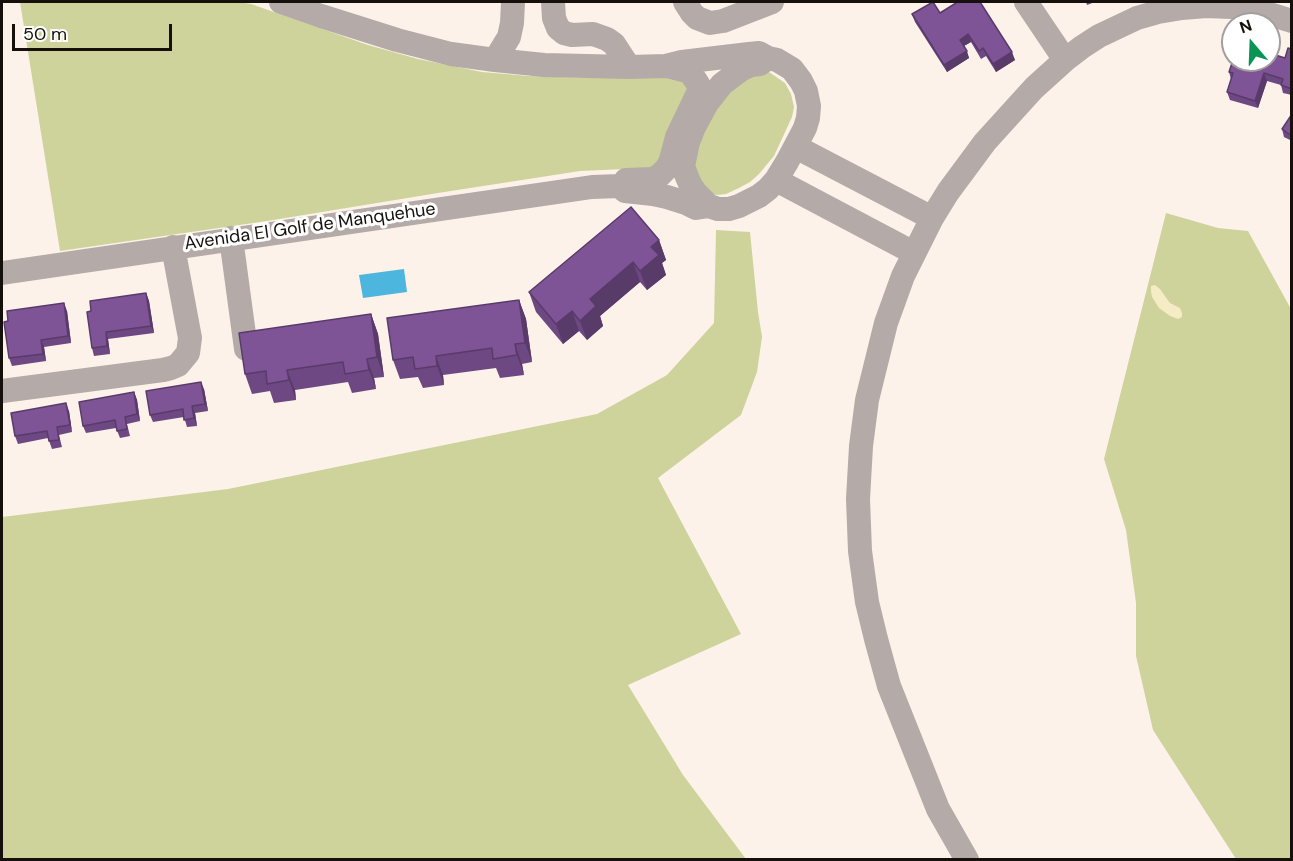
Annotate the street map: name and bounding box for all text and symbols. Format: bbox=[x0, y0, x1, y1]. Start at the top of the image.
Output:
scale bar bbox=[15, 12, 176, 50]
north arrow bbox=[1221, 12, 1281, 72]
text: N bbox=[1237, 15, 1255, 38]
text: 50 m bbox=[23, 22, 67, 46]
street label: Avenida El Golf de Manquehue bbox=[183, 199, 437, 255]

